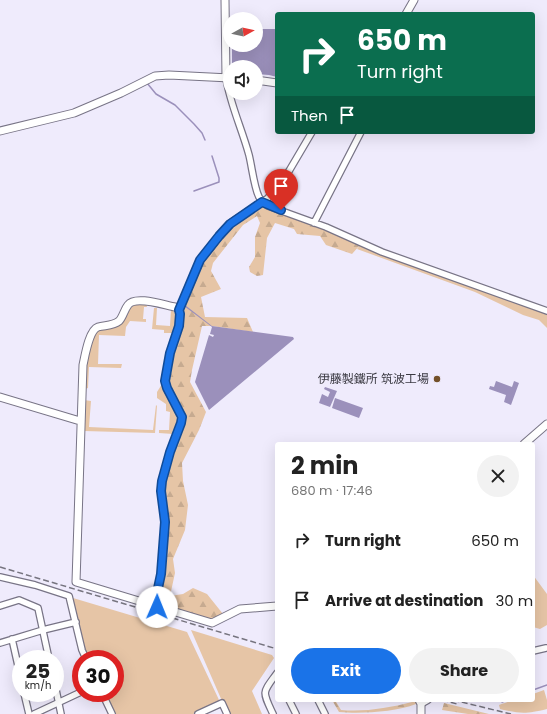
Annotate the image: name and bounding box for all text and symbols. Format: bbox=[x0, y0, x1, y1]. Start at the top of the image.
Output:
north arrow bbox=[223, 12, 263, 52]
map controls bbox=[223, 12, 263, 100]
text: 650 m bbox=[357, 21, 447, 60]
icon: right bbox=[291, 28, 343, 80]
text: Turn right bbox=[357, 59, 443, 84]
button: sound bbox=[223, 60, 263, 100]
icon: arrive bbox=[336, 104, 358, 126]
text: Then bbox=[291, 105, 328, 126]
pin bbox=[264, 169, 298, 210]
icon: arrive bbox=[270, 175, 292, 197]
place label: 伊藤製鐵所 筑波工場 bbox=[318, 370, 429, 387]
marker: 伊藤製鐵所 筑波工場 bbox=[432, 374, 442, 384]
text: 2 min bbox=[291, 449, 358, 482]
button: close bbox=[477, 455, 519, 497]
text: 680 m · 17:46 bbox=[291, 481, 373, 500]
icon: right bbox=[291, 529, 313, 551]
text: Turn right bbox=[325, 530, 401, 551]
text: 650 m bbox=[471, 530, 519, 551]
position arrow bbox=[136, 586, 178, 628]
icon: arrive bbox=[291, 589, 313, 611]
text: Arrive at destination bbox=[325, 590, 483, 611]
text: 30 m bbox=[495, 590, 533, 611]
button: Exit bbox=[291, 648, 401, 694]
button: Share bbox=[409, 648, 519, 694]
speed limit sign: 30 bbox=[72, 650, 124, 702]
text: 25 bbox=[26, 657, 50, 685]
text: km/h bbox=[25, 678, 51, 693]

